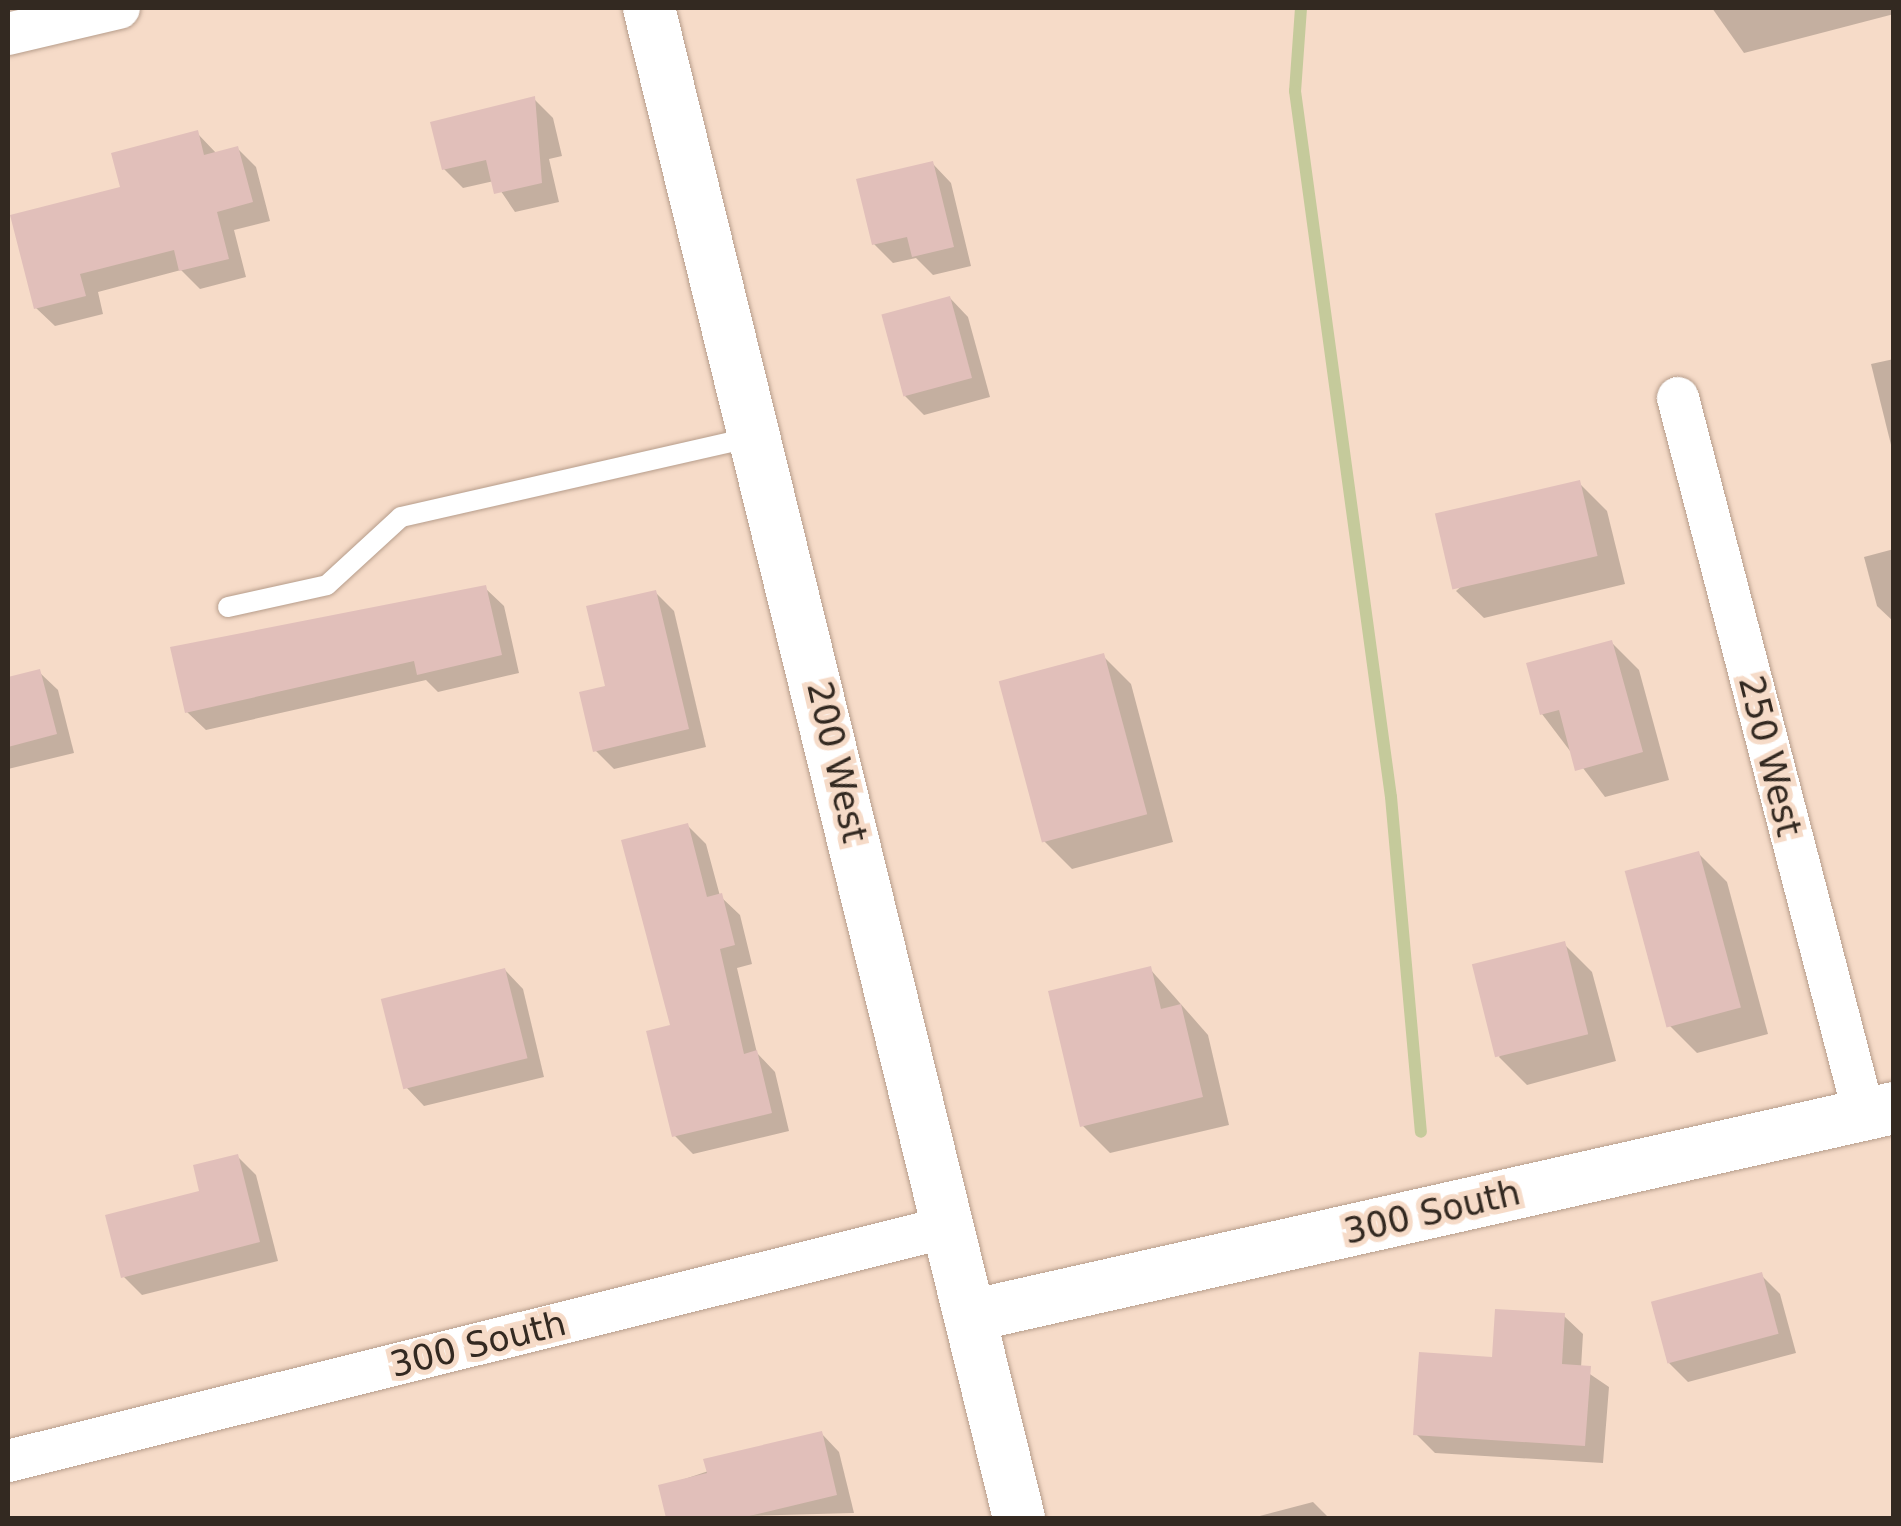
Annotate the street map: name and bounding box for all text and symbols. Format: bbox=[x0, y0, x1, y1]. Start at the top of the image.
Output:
street label: 250 West bbox=[1730, 671, 1810, 841]
street label: 200 West bbox=[798, 677, 876, 847]
street label: 300 South bbox=[1340, 1171, 1524, 1253]
street label: 300 South bbox=[386, 1302, 570, 1386]

